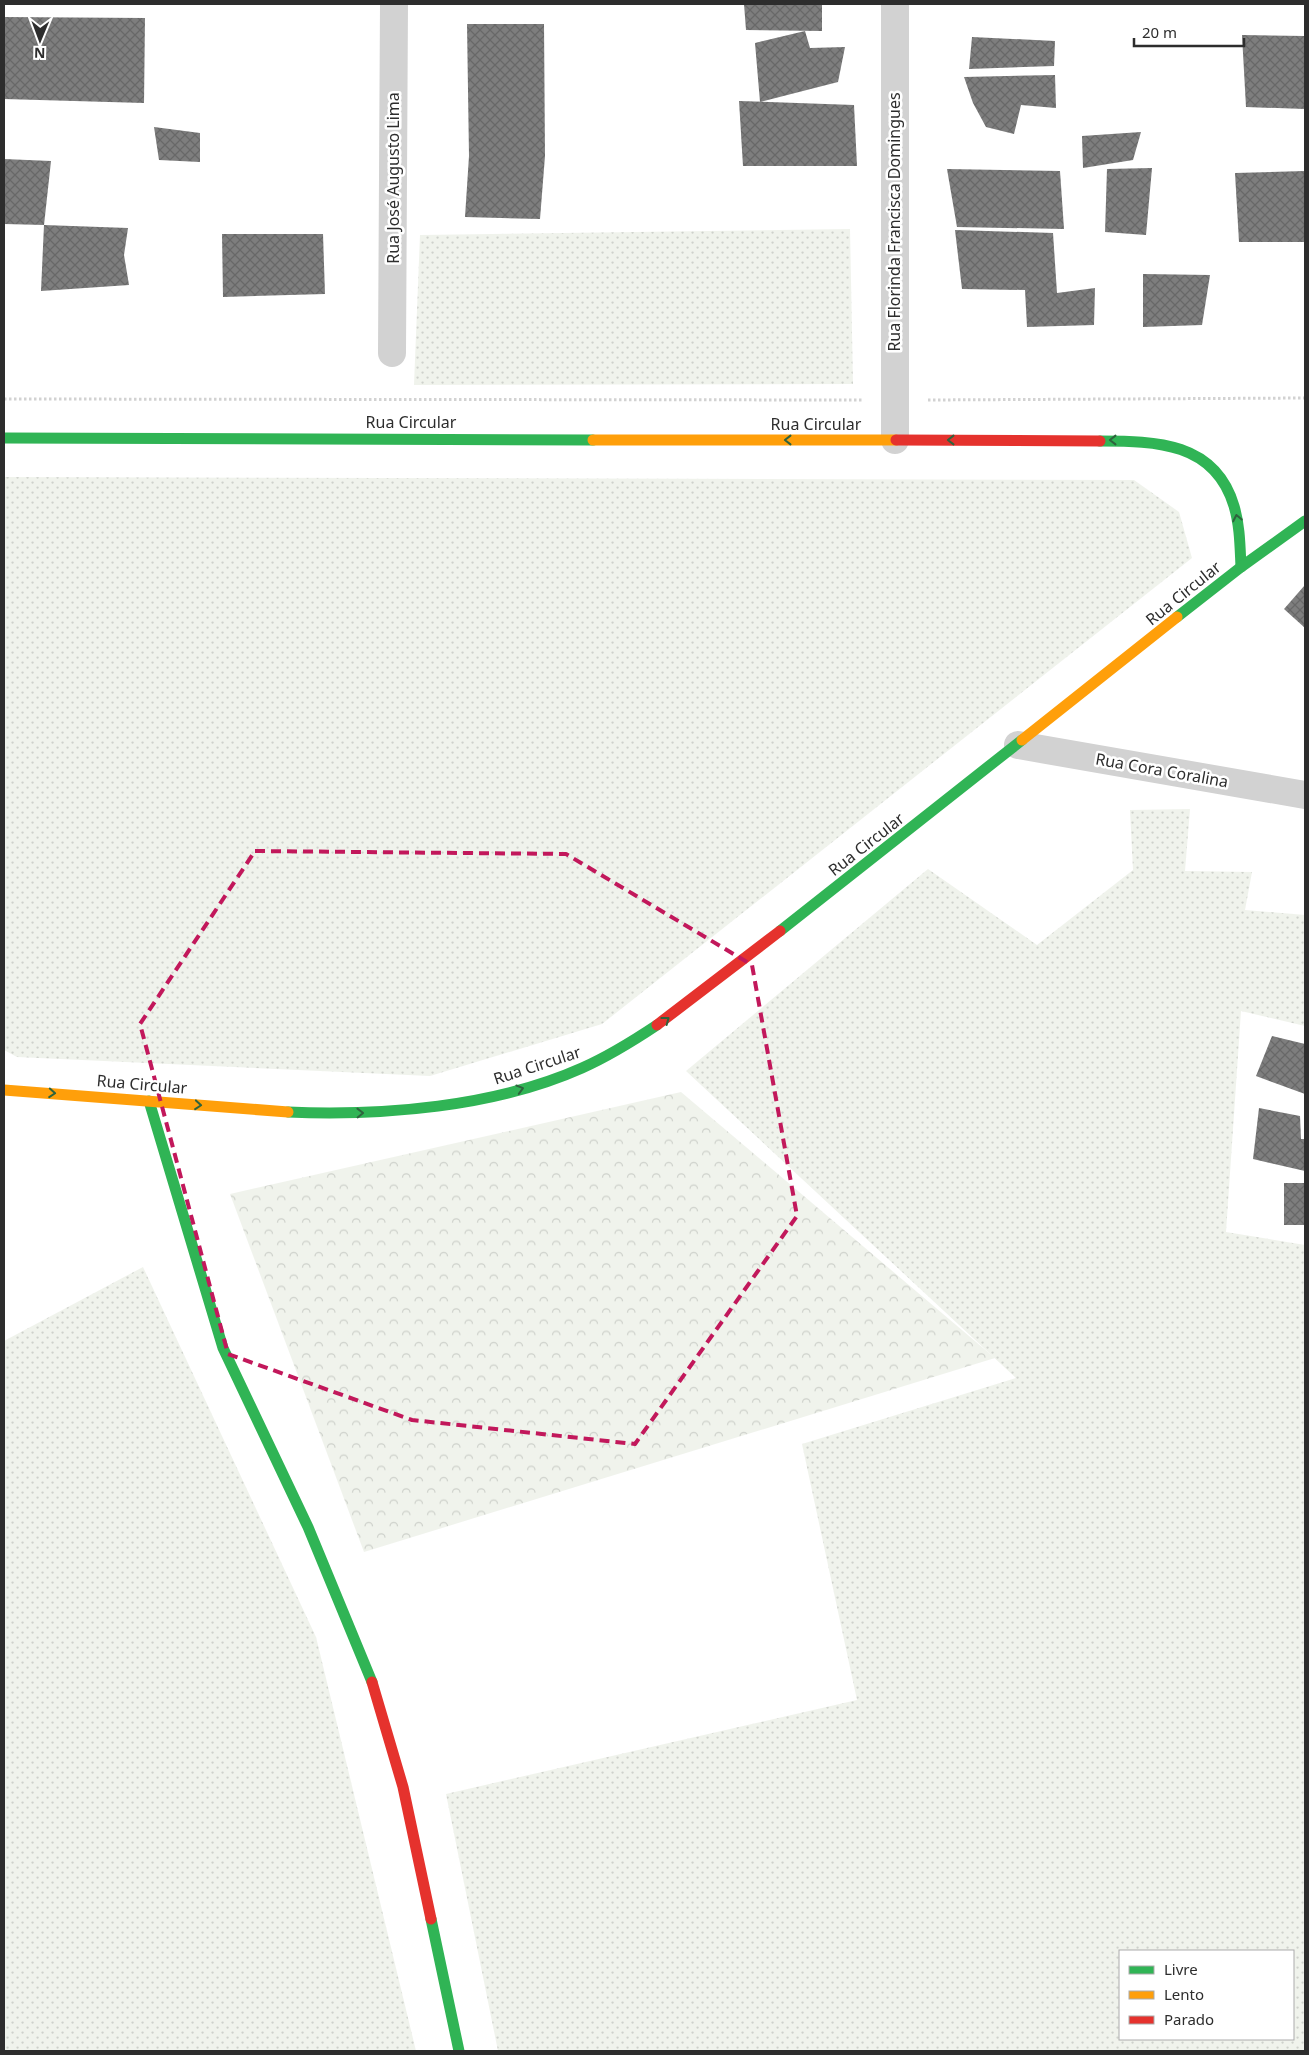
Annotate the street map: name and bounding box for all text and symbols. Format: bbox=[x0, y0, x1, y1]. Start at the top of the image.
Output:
north arrow bbox=[15, 15, 65, 65]
scale bar bbox=[1134, 15, 1244, 47]
text: 20 m bbox=[1142, 22, 1177, 42]
text: N bbox=[34, 44, 46, 63]
street label: Rua José Augusto Lima bbox=[382, 92, 404, 264]
street label: Rua Florinda Francisca Domingues bbox=[883, 92, 905, 352]
street label: Rua Circular bbox=[366, 411, 457, 433]
street label: Rua Circular bbox=[771, 413, 862, 435]
one-way arrow bbox=[784, 435, 792, 445]
one-way arrow bbox=[947, 435, 954, 445]
one-way arrow bbox=[1109, 435, 1117, 445]
one-way arrow bbox=[1232, 514, 1242, 523]
street label: Rua Circular bbox=[1141, 556, 1225, 630]
street label: Rua Cora Coralina bbox=[1094, 748, 1230, 792]
street label: Rua Circular bbox=[823, 807, 909, 881]
one-way arrow bbox=[660, 1017, 670, 1026]
street label: Rua Circular bbox=[490, 1040, 584, 1089]
street label: Rua Circular bbox=[96, 1069, 189, 1099]
one-way arrow bbox=[515, 1085, 524, 1095]
one-way arrow bbox=[49, 1088, 57, 1099]
one-way arrow bbox=[194, 1100, 202, 1111]
one-way arrow bbox=[356, 1108, 364, 1118]
legend bbox=[1119, 1950, 1294, 2040]
text: Livre bbox=[1164, 1959, 1198, 1979]
text: Lento bbox=[1164, 1984, 1204, 2004]
text: Parado bbox=[1164, 2009, 1214, 2029]

